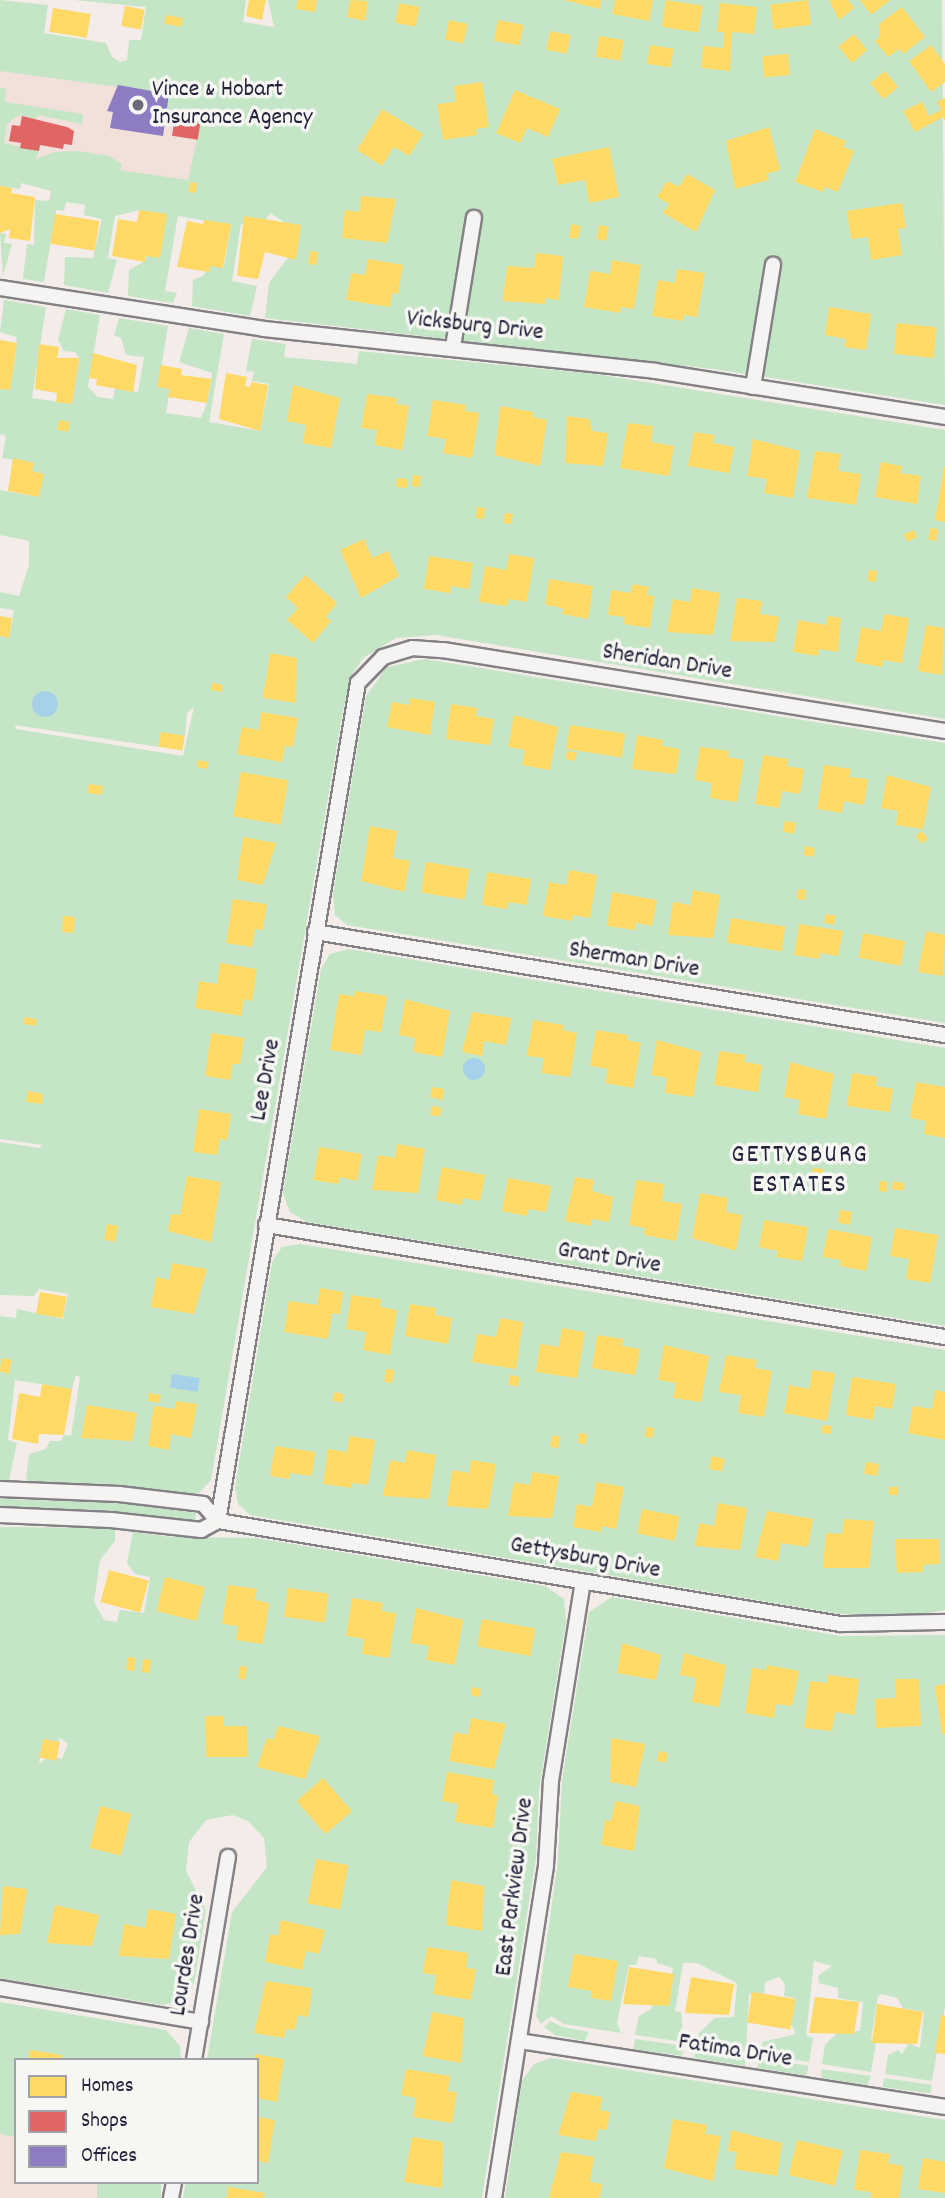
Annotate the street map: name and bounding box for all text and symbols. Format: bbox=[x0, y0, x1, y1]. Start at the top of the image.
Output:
place label: Vince & Hobart Insurance Agency bbox=[152, 77, 313, 133]
marker: Vince & Hobart Insurance Agency bbox=[130, 97, 146, 113]
street label: Vicksburg Drive bbox=[405, 305, 545, 349]
street label: Sheridan Drive bbox=[600, 639, 734, 687]
street label: Sherman Drive bbox=[567, 936, 701, 986]
street label: Lee Drive bbox=[246, 1037, 288, 1123]
district label: GETTYSBURG ESTATES bbox=[733, 1140, 867, 1202]
street label: Grant Drive bbox=[555, 1237, 663, 1281]
street label: Gettysburg Drive bbox=[508, 1532, 662, 1586]
street label: East Parkview Drive bbox=[491, 1796, 541, 1978]
street label: Lourdes Drive bbox=[165, 1892, 213, 2018]
street label: Fatima Drive bbox=[676, 2029, 794, 2075]
legend bbox=[14, 2058, 259, 2184]
text: Homes bbox=[81, 2072, 134, 2102]
text: Shops bbox=[81, 2107, 128, 2137]
text: Offices bbox=[81, 2142, 137, 2172]

